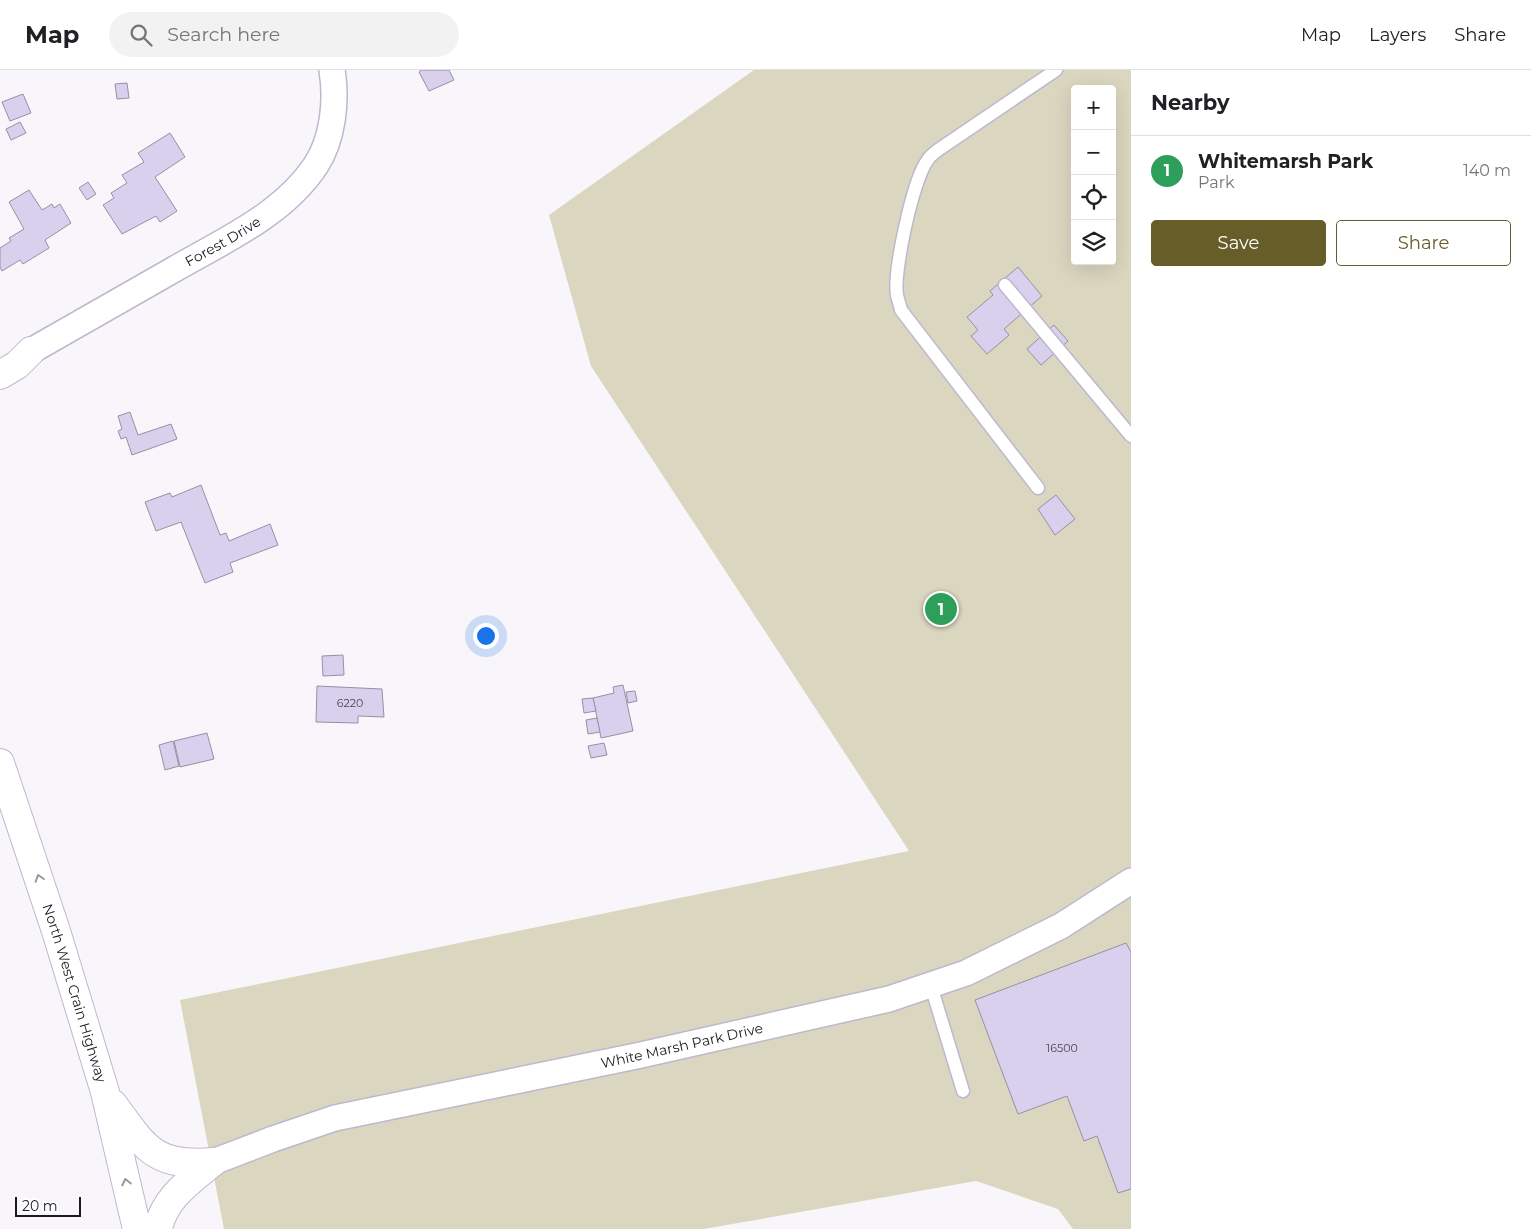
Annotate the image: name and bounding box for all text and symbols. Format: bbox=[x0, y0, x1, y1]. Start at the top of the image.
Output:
search box bbox=[109, 12, 459, 57]
text: Map bbox=[25, 20, 79, 49]
icon: search bbox=[127, 21, 155, 49]
text: Search here bbox=[167, 23, 280, 46]
text: Map bbox=[1301, 24, 1341, 46]
text: Layers bbox=[1369, 24, 1426, 46]
text: Share bbox=[1454, 24, 1506, 46]
map controls bbox=[1071, 85, 1116, 265]
button: + bbox=[1071, 85, 1116, 130]
text: Nearby bbox=[1151, 90, 1230, 115]
button: − bbox=[1071, 130, 1116, 175]
text: Whitemarsh Park bbox=[1198, 150, 1373, 173]
text: 1 bbox=[1164, 161, 1170, 180]
text: 140 m bbox=[1463, 161, 1511, 180]
text: Park bbox=[1198, 173, 1235, 192]
button: locate bbox=[1071, 175, 1116, 220]
street label: Forest Drive bbox=[182, 212, 264, 270]
button: layers bbox=[1071, 220, 1116, 265]
button: Save bbox=[1151, 220, 1326, 266]
button: Share bbox=[1336, 220, 1511, 266]
pin: 1 bbox=[925, 590, 957, 628]
your location bbox=[473, 623, 499, 649]
house number: 6220 bbox=[337, 696, 363, 710]
one-way arrow bbox=[35, 874, 45, 883]
street label: North West Crain Highway bbox=[39, 901, 111, 1085]
street label: White Marsh Park Drive bbox=[599, 1019, 765, 1072]
house number: 16500 bbox=[1046, 1041, 1078, 1055]
one-way arrow bbox=[121, 1177, 132, 1186]
scale bar bbox=[15, 1194, 81, 1217]
text: 20 m bbox=[22, 1197, 58, 1215]

